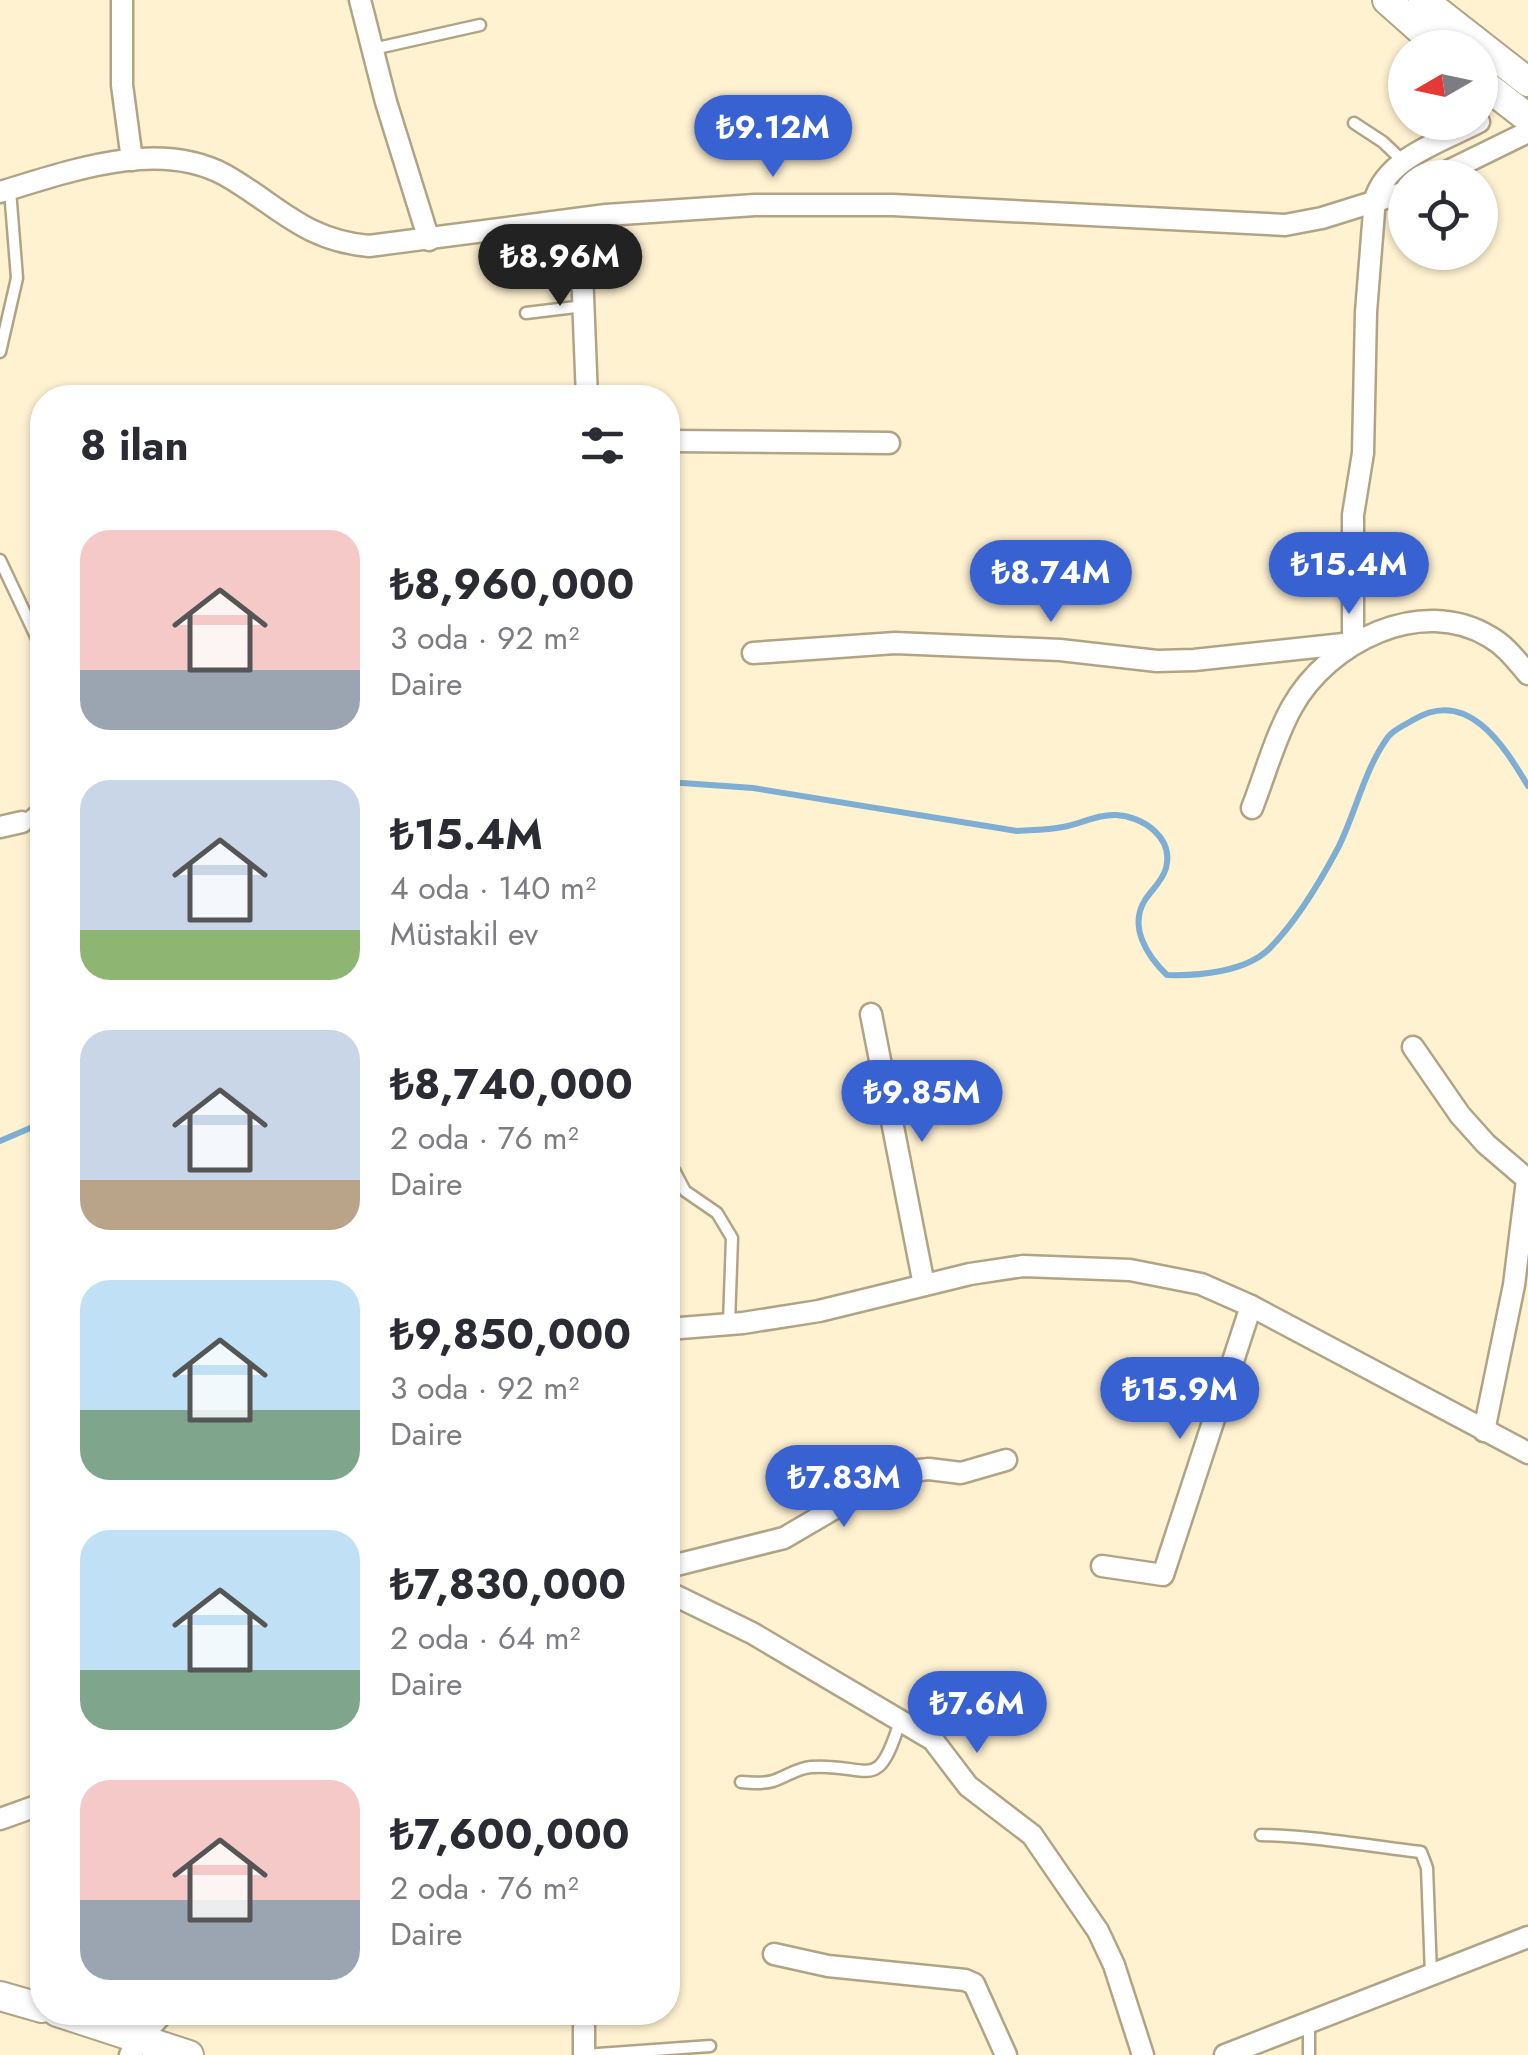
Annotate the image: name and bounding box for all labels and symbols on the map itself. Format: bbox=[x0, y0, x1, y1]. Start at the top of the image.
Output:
north arrow bbox=[1388, 30, 1498, 140]
pin: ₺9.12M bbox=[692, 95, 854, 180]
pin: ₺8.96M bbox=[479, 224, 641, 309]
pin: ₺15.4M bbox=[1268, 532, 1430, 617]
pin: ₺8.74M bbox=[970, 540, 1132, 625]
pin: ₺9.85M bbox=[841, 1060, 1003, 1145]
pin: ₺15.9M bbox=[1099, 1357, 1261, 1442]
pin: ₺7.83M bbox=[763, 1445, 925, 1530]
pin: ₺7.6M bbox=[907, 1671, 1047, 1756]

